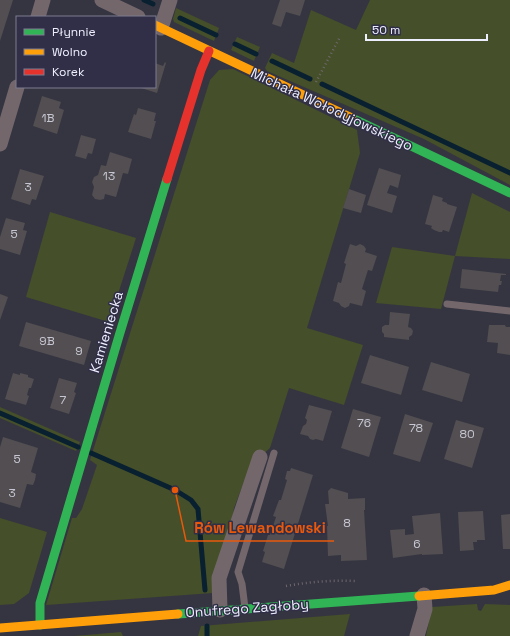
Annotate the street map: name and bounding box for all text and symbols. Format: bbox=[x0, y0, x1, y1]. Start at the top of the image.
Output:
legend bbox=[16, 16, 156, 88]
scale bar bbox=[366, 16, 487, 42]
text: 50 m bbox=[372, 22, 400, 38]
text: Płynnie bbox=[52, 24, 96, 40]
text: Wolno bbox=[52, 44, 87, 60]
text: Korek bbox=[52, 64, 85, 80]
street label: Michała Wołodyjowskiego bbox=[248, 64, 416, 154]
house number: 1B bbox=[42, 110, 55, 126]
house number: 13 bbox=[103, 168, 115, 184]
house number: 3 bbox=[24, 179, 32, 195]
house number: 5 bbox=[10, 226, 18, 242]
street label: Kamieniecka bbox=[85, 289, 127, 375]
house number: 9B bbox=[39, 333, 55, 349]
house number: 9 bbox=[75, 343, 83, 359]
house number: 7 bbox=[60, 392, 67, 408]
house number: 76 bbox=[357, 415, 371, 431]
house number: 78 bbox=[409, 420, 423, 436]
house number: 80 bbox=[459, 426, 475, 442]
house number: 5 bbox=[13, 451, 21, 467]
house number: 3 bbox=[8, 485, 16, 501]
callout: Rów Lewandowski bbox=[186, 514, 334, 541]
house number: 8 bbox=[343, 515, 351, 531]
text: Rów Lewandowski bbox=[194, 518, 326, 537]
house number: 6 bbox=[413, 536, 421, 552]
street label: Onufrego Zagłoby bbox=[185, 595, 309, 621]

